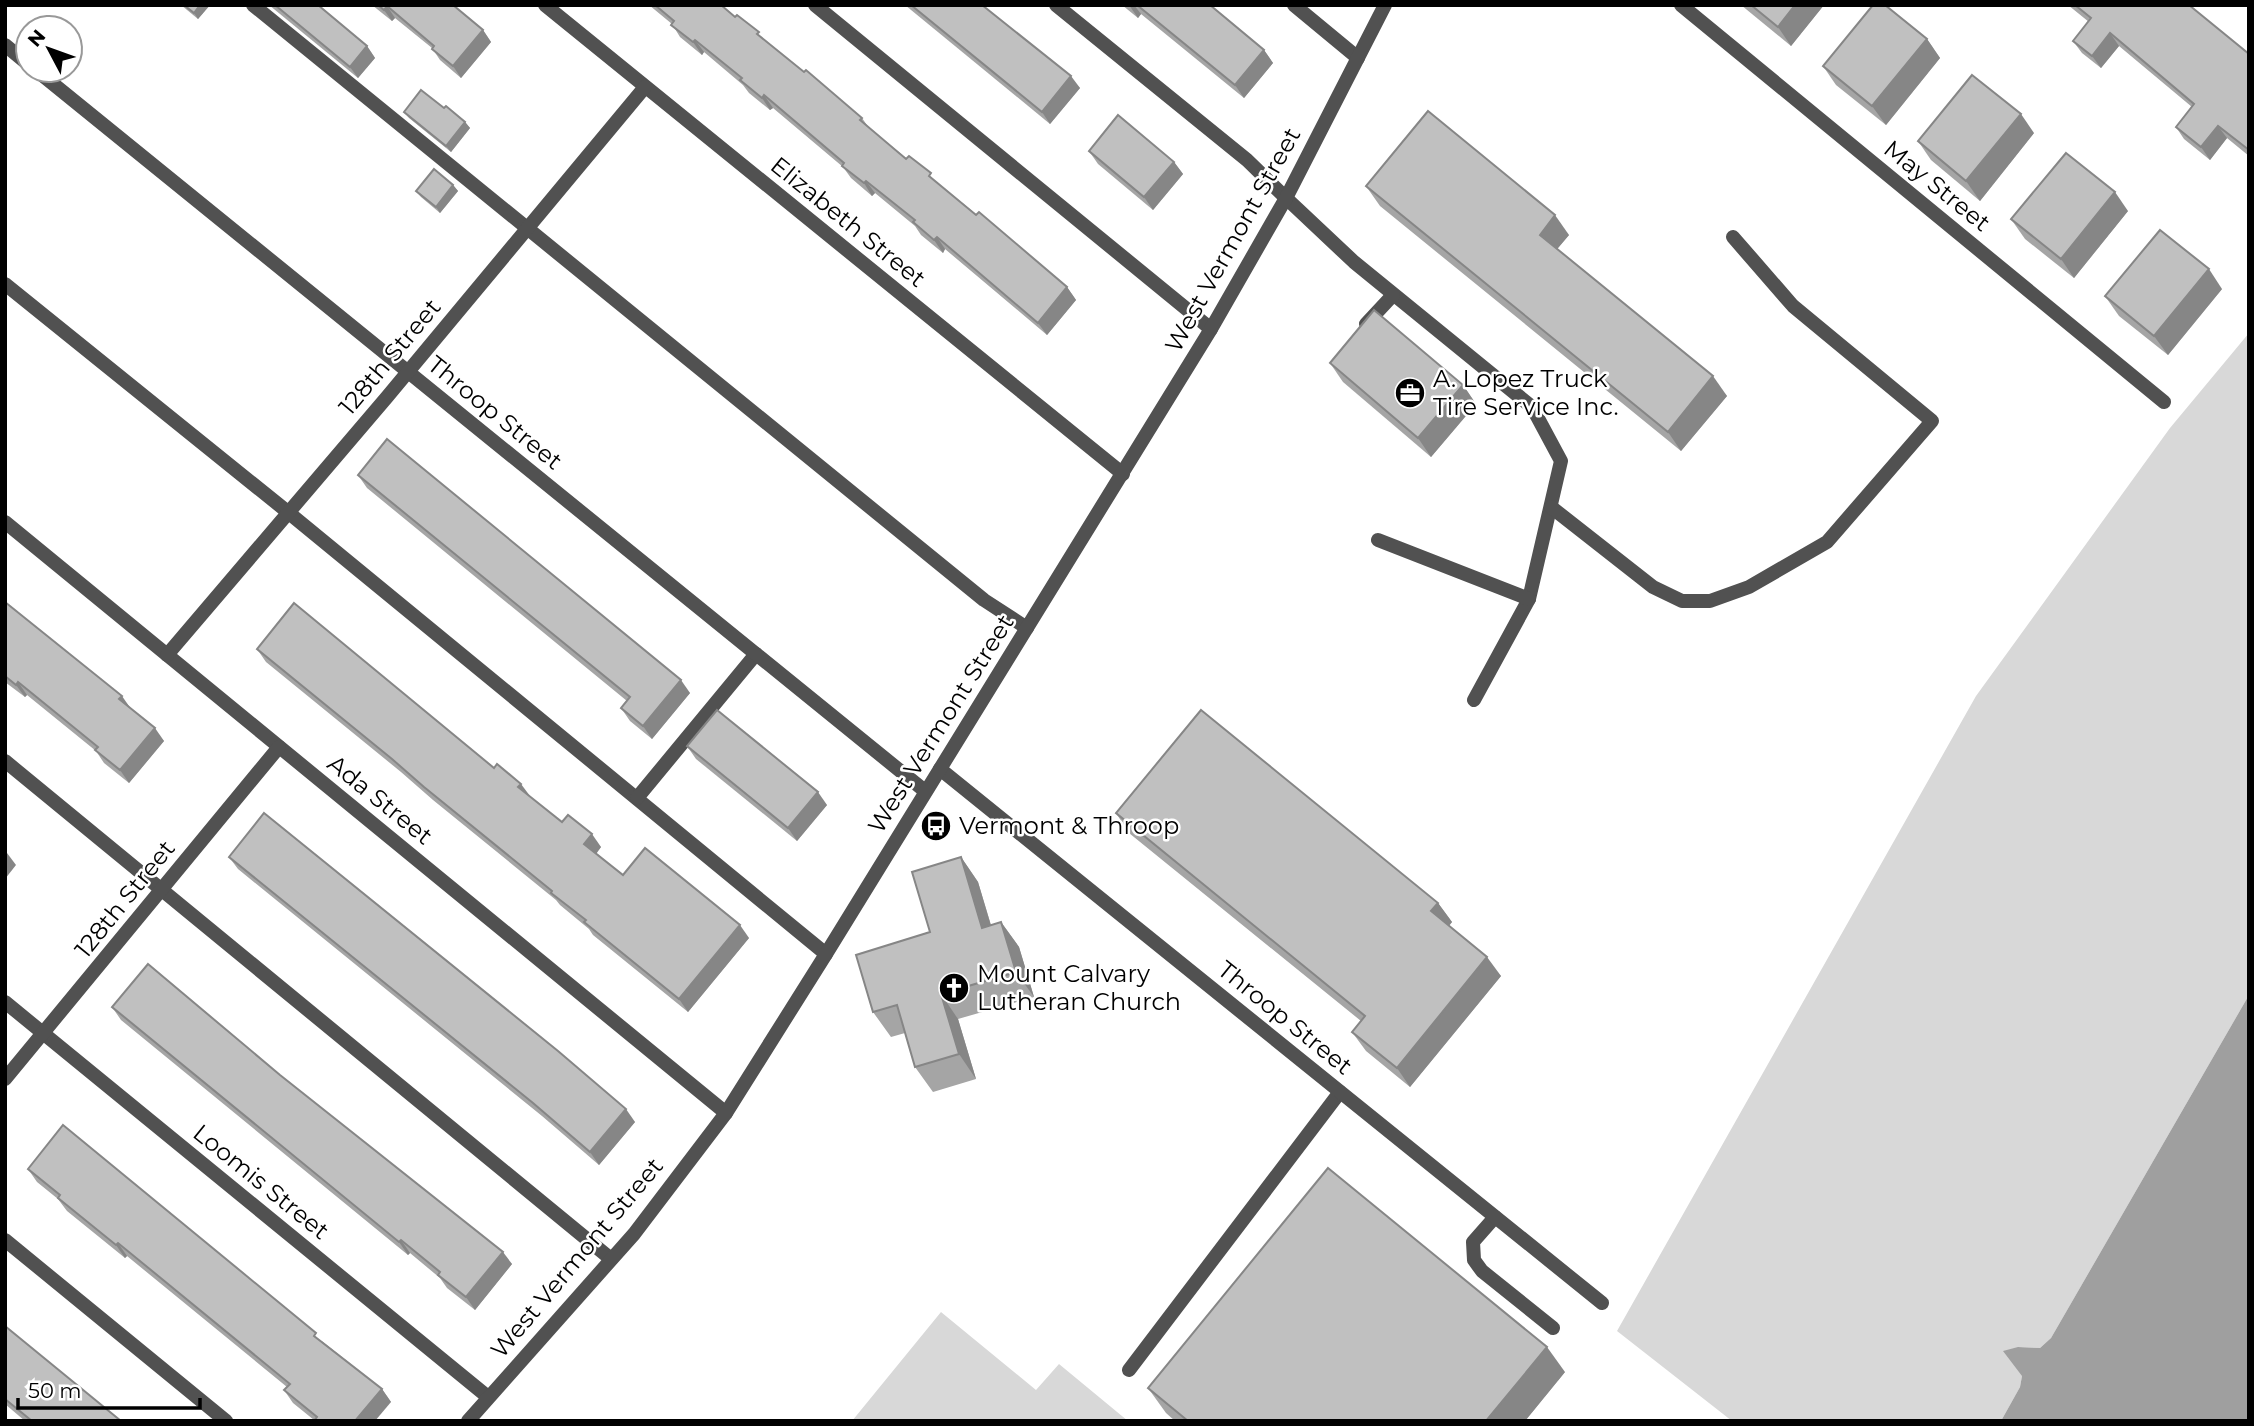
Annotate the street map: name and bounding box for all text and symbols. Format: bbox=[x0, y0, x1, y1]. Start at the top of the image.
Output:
north arrow bbox=[14, 14, 84, 84]
text: N bbox=[23, 25, 50, 52]
street label: West Vermont Street bbox=[1159, 122, 1307, 357]
street label: May Street bbox=[1878, 134, 1997, 237]
street label: Elizabeth Street bbox=[765, 150, 932, 293]
street label: 128th Street bbox=[333, 293, 447, 421]
street label: Throop Street bbox=[422, 350, 569, 476]
place label: A. Lopez Truck Tire Service Inc. bbox=[1433, 364, 1619, 421]
office icon: A. Lopez Truck Tire Service Inc. bbox=[1393, 376, 1427, 410]
street label: West Vermont Street bbox=[861, 609, 1020, 838]
street label: Ada Street bbox=[322, 749, 439, 851]
bus stop icon: Vermont & Throop bbox=[919, 809, 953, 843]
place label: Vermont & Throop bbox=[959, 811, 1179, 840]
street label: 128th Street bbox=[69, 834, 181, 963]
street label: Throop Street bbox=[1212, 955, 1359, 1081]
place label: Mount Calvary Lutheran Church bbox=[977, 959, 1181, 1016]
church icon: Mount Calvary Lutheran Church bbox=[937, 971, 971, 1005]
street label: Loomis Street bbox=[187, 1118, 335, 1245]
street label: West Vermont Street bbox=[484, 1152, 669, 1364]
scale bar bbox=[18, 1366, 200, 1410]
text: 50 m bbox=[28, 1378, 82, 1403]

